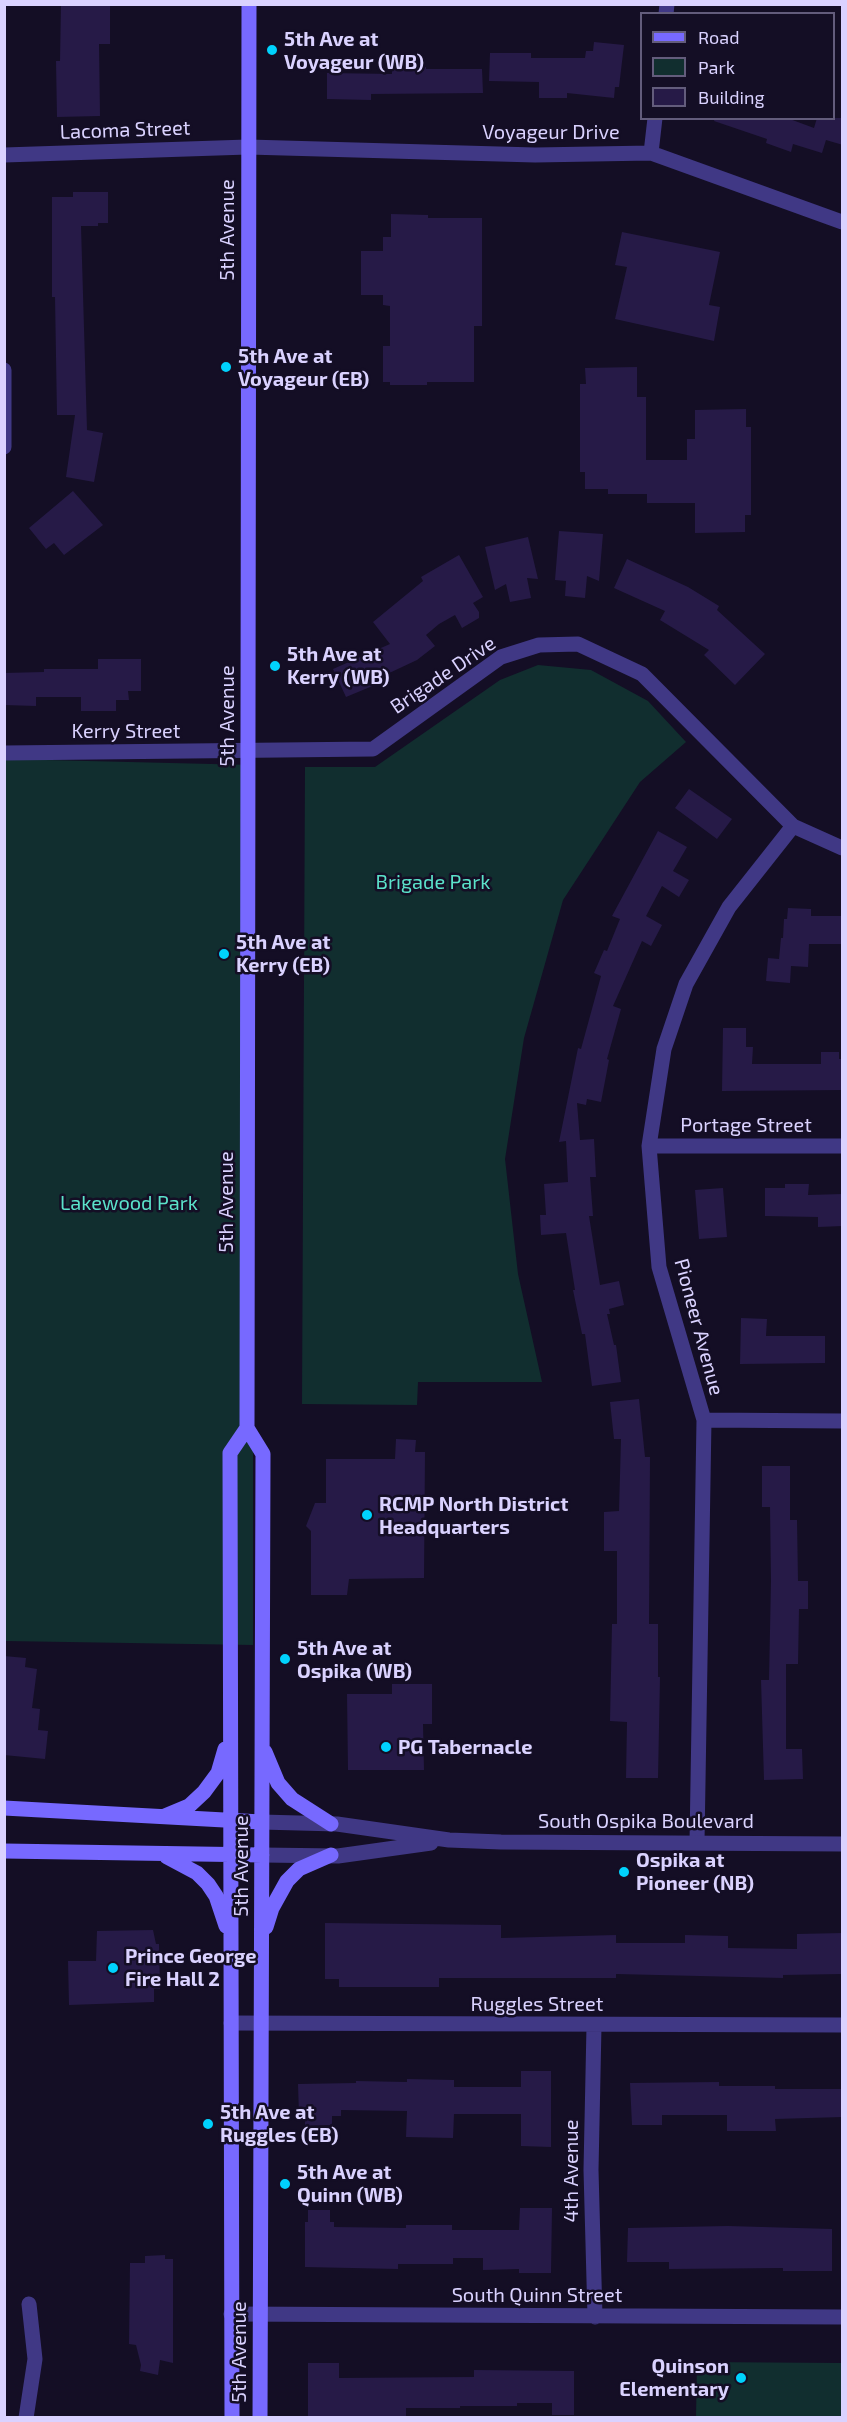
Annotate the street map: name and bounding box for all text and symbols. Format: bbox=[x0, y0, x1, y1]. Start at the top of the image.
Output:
legend bbox=[640, 12, 835, 120]
text: Road bbox=[698, 26, 739, 48]
place label: 5th Ave at Voyageur (WB) bbox=[284, 27, 424, 74]
marker: 5th Ave at Voyageur (WB) bbox=[265, 43, 279, 57]
text: Park bbox=[698, 56, 735, 78]
text: Building bbox=[698, 86, 765, 108]
street label: Lacoma Street bbox=[59, 116, 191, 144]
street label: Voyageur Drive bbox=[482, 120, 620, 144]
street label: 5th Avenue bbox=[215, 179, 239, 281]
place label: 5th Ave at Voyageur (EB) bbox=[238, 344, 369, 391]
marker: 5th Ave at Voyageur (EB) bbox=[219, 360, 233, 374]
street label: Brigade Drive bbox=[386, 631, 500, 719]
place label: 5th Ave at Kerry (WB) bbox=[287, 642, 390, 689]
marker: 5th Ave at Kerry (WB) bbox=[268, 659, 282, 673]
street label: 5th Avenue bbox=[215, 665, 239, 767]
street label: Kerry Street bbox=[72, 719, 180, 743]
park label: Brigade Park bbox=[376, 870, 490, 894]
place label: 5th Ave at Kerry (EB) bbox=[236, 930, 331, 977]
marker: 5th Ave at Kerry (EB) bbox=[217, 947, 231, 961]
street label: Portage Street bbox=[680, 1113, 812, 1137]
street label: 5th Avenue bbox=[214, 1151, 238, 1253]
park label: Lakewood Park bbox=[60, 1191, 198, 1215]
street label: Pioneer Avenue bbox=[669, 1256, 729, 1398]
place label: RCMP North District Headquarters bbox=[379, 1492, 568, 1539]
marker: RCMP North District Headquarters bbox=[360, 1508, 374, 1522]
place label: 5th Ave at Ospika (WB) bbox=[297, 1636, 412, 1683]
marker: 5th Ave at Ospika (WB) bbox=[278, 1652, 292, 1666]
place label: PG Tabernacle bbox=[398, 1735, 532, 1759]
marker: PG Tabernacle bbox=[379, 1740, 393, 1754]
street label: South Ospika Boulevard bbox=[538, 1809, 754, 1833]
street label: 5th Avenue bbox=[229, 1815, 253, 1917]
place label: Ospika at Pioneer (NB) bbox=[636, 1848, 754, 1895]
marker: Ospika at Pioneer (NB) bbox=[617, 1865, 631, 1879]
place label: Prince George Fire Hall 2 bbox=[125, 1944, 256, 1991]
marker: Prince George Fire Hall 2 bbox=[106, 1961, 120, 1975]
street label: Ruggles Street bbox=[471, 1992, 603, 2016]
place label: 5th Ave at Ruggles (EB) bbox=[220, 2100, 338, 2147]
marker: 5th Ave at Ruggles (EB) bbox=[201, 2117, 215, 2131]
street label: 4th Avenue bbox=[559, 2119, 583, 2223]
place label: 5th Ave at Quinn (WB) bbox=[297, 2160, 403, 2207]
marker: 5th Ave at Quinn (WB) bbox=[278, 2177, 292, 2191]
street label: South Quinn Street bbox=[452, 2283, 622, 2307]
street label: 5th Avenue bbox=[227, 2301, 251, 2403]
place label: Quinson Elementary bbox=[619, 2354, 729, 2401]
marker: Quinson Elementary bbox=[734, 2371, 748, 2385]

